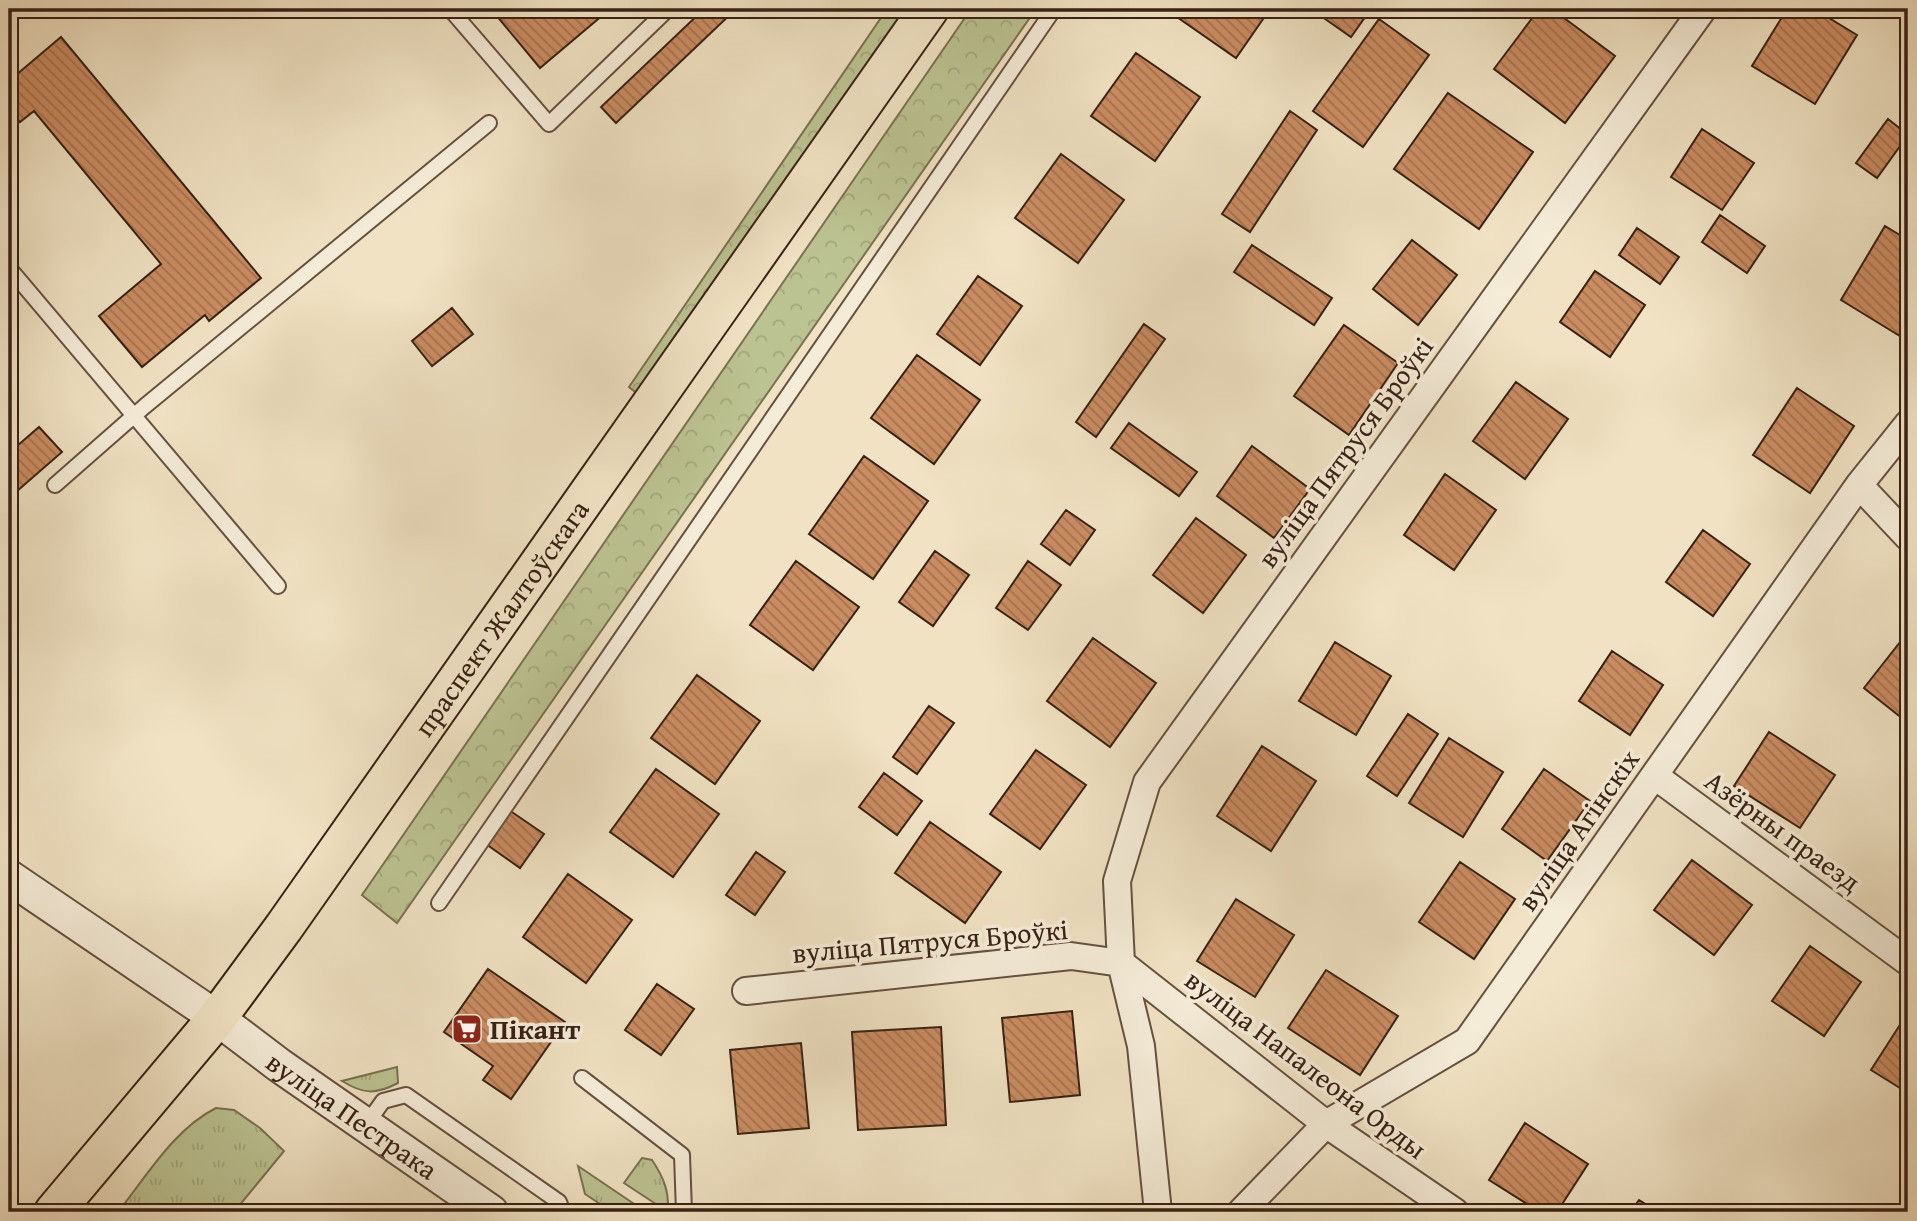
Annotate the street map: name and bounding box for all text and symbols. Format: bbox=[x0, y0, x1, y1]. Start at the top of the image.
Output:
street label: вуліца Пятруся Броўкі bbox=[1247, 328, 1443, 576]
street label: праспект Жалтоўскага bbox=[403, 490, 599, 745]
street label: вуліца Агінскіх bbox=[1507, 740, 1649, 919]
street label: Азёрны праезд bbox=[1697, 760, 1870, 901]
street label: вуліца Пятруся Броўкі bbox=[790, 908, 1070, 973]
street label: вуліца Напалеона Орды bbox=[1177, 959, 1436, 1168]
place label: Пікант bbox=[490, 1008, 580, 1049]
supermarket icon: Пікант bbox=[450, 1012, 484, 1046]
street label: вуліца Пестрака bbox=[258, 1041, 447, 1190]

